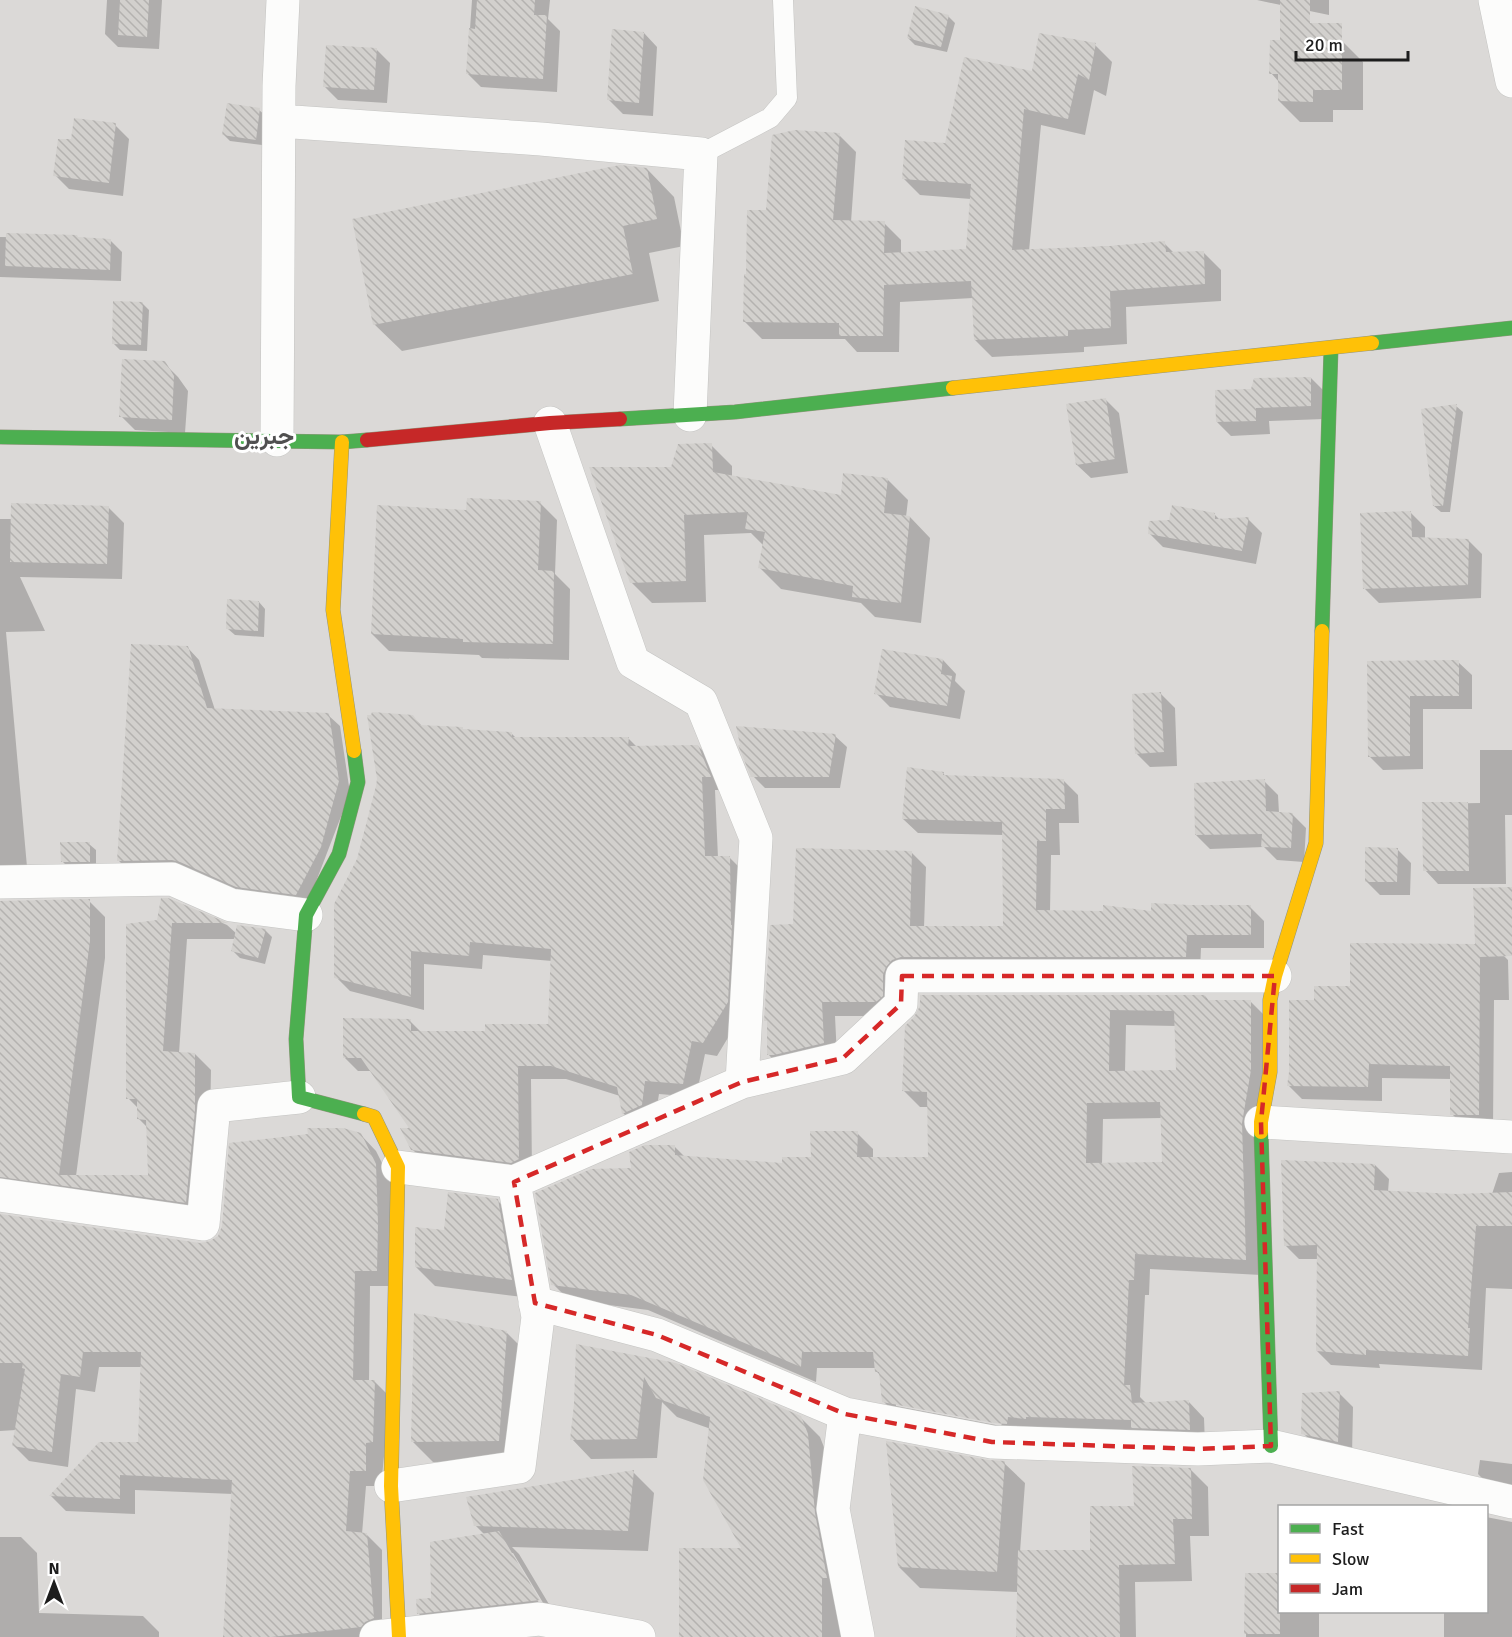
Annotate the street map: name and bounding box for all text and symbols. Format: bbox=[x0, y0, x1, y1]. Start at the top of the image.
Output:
scale bar bbox=[1296, 24, 1408, 62]
text: 20 m bbox=[1305, 34, 1343, 56]
district label: جبرين bbox=[234, 421, 294, 451]
legend bbox=[1278, 1505, 1488, 1613]
text: Fast bbox=[1332, 1518, 1364, 1540]
text: Slow bbox=[1332, 1548, 1369, 1570]
north arrow bbox=[24, 1553, 84, 1613]
text: N bbox=[48, 1559, 60, 1579]
text: Jam bbox=[1332, 1578, 1363, 1600]

